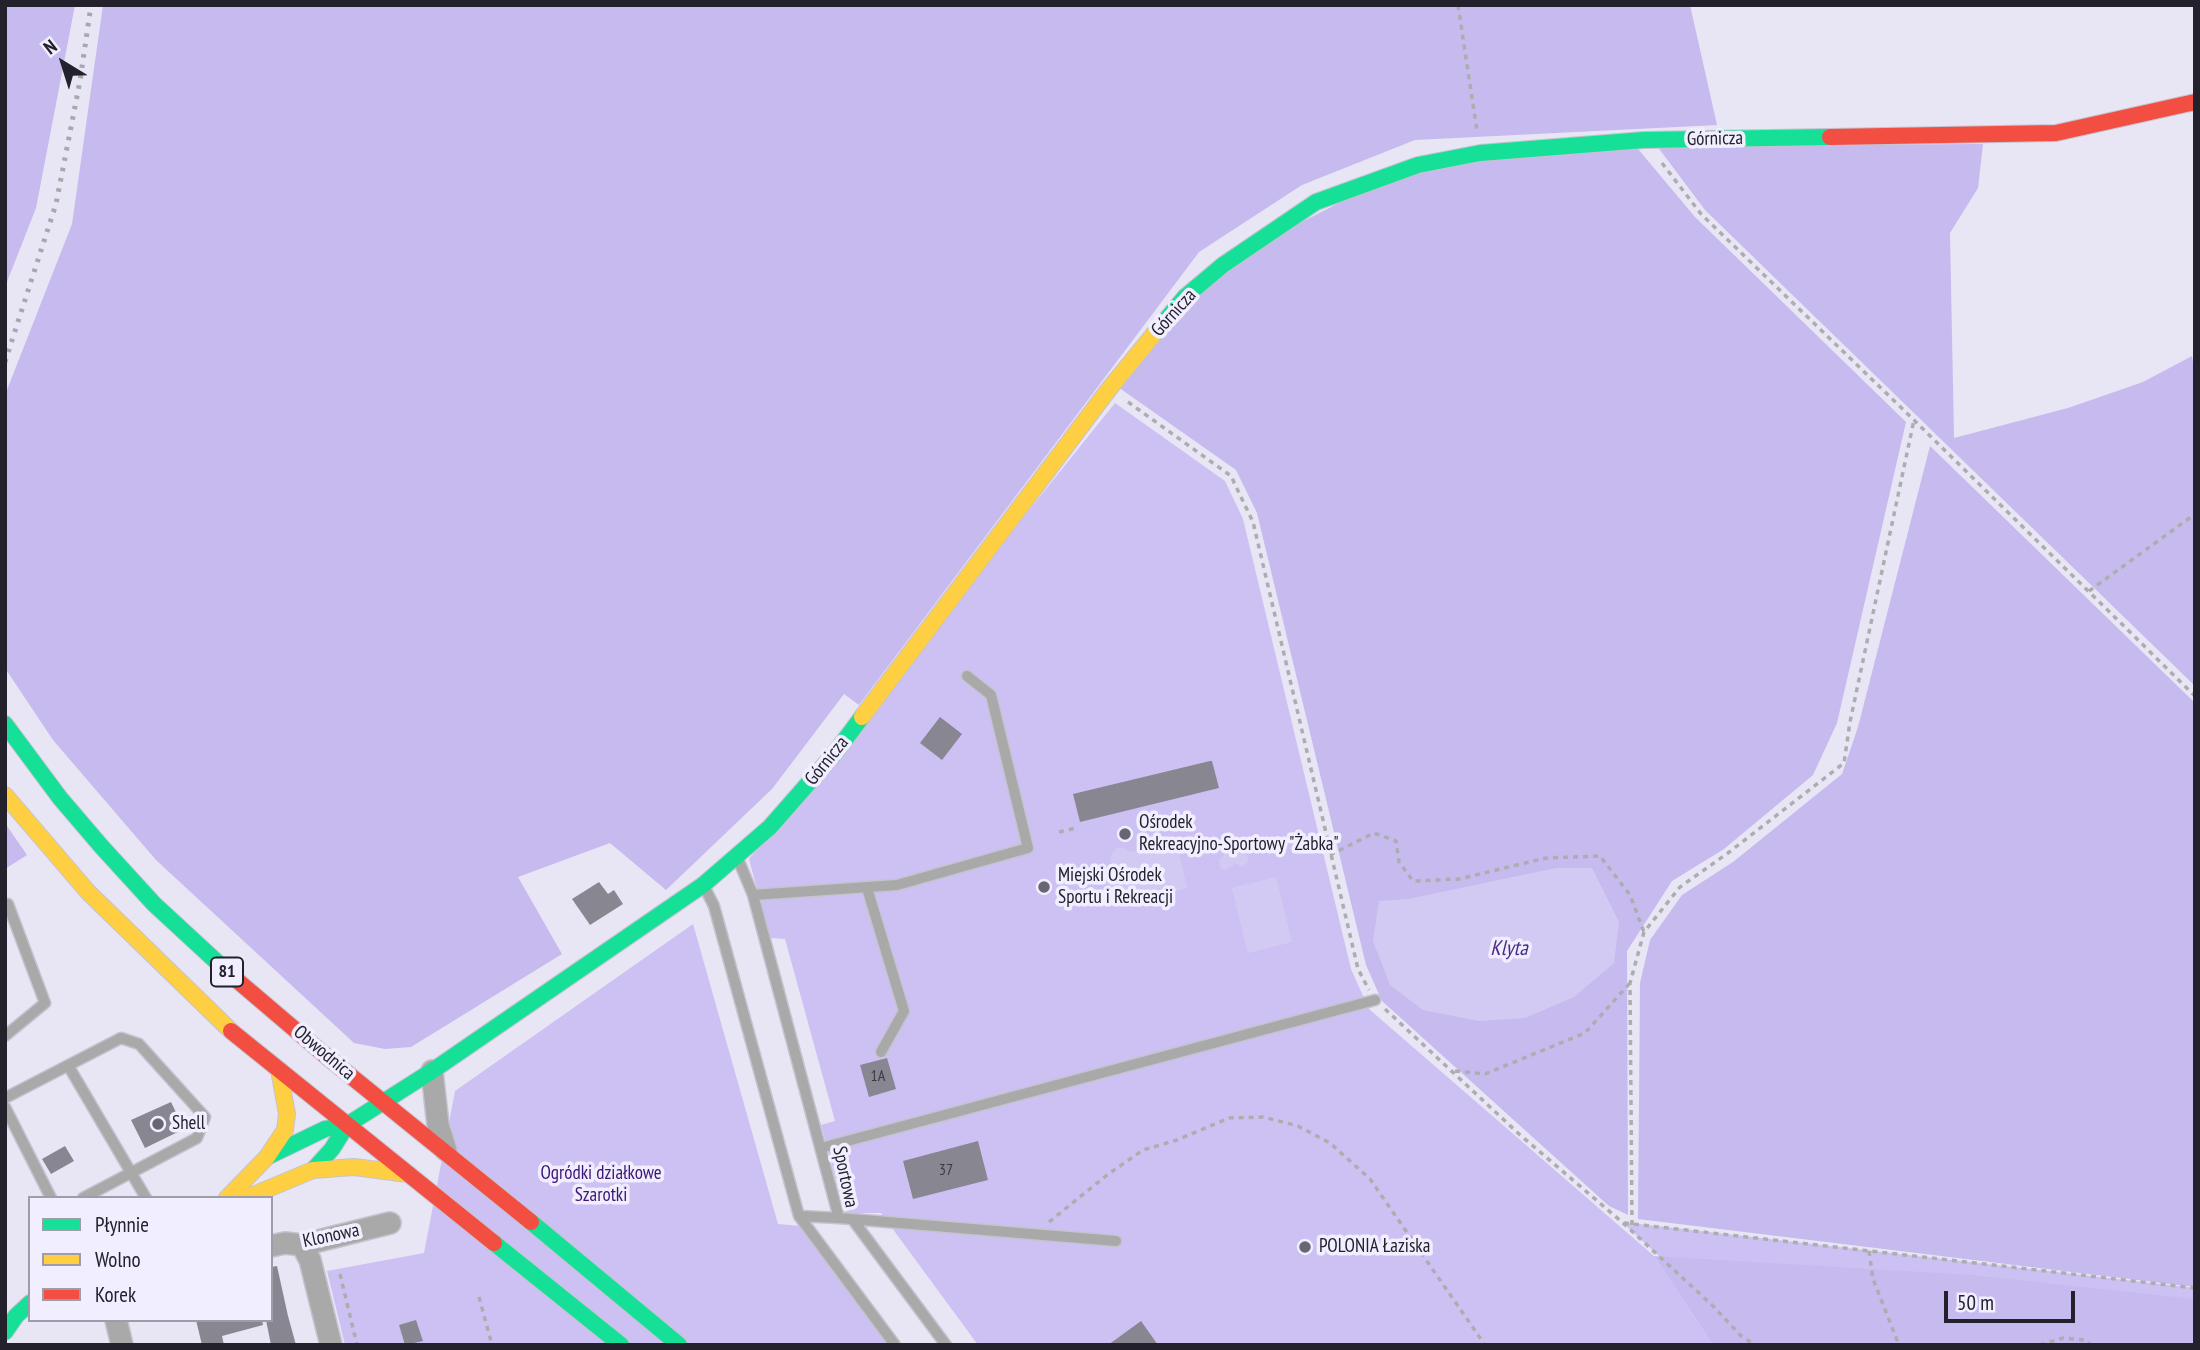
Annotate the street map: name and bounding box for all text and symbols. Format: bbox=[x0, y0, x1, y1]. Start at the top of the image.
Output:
north arrow bbox=[28, 28, 98, 98]
text: N bbox=[39, 34, 61, 59]
street label: Górnicza bbox=[1687, 127, 1743, 151]
street label: Górnicza bbox=[1147, 284, 1201, 342]
street label: Górnicza bbox=[800, 732, 854, 790]
place label: Ośrodek Rekreacyjno-Sportowy "Żabka" bbox=[1139, 812, 1339, 856]
marker: Ośrodek Rekreacyjno-Sportowy "Żabka" bbox=[1117, 826, 1133, 842]
place label: Miejski Ośrodek Sportu i Rekreacji bbox=[1058, 865, 1173, 909]
marker: Miejski Ośrodek Sportu i Rekreacji bbox=[1036, 879, 1052, 895]
water label: Klyta bbox=[1490, 936, 1528, 962]
road number: 81 bbox=[211, 958, 243, 987]
street label: Obwodnica bbox=[289, 1021, 359, 1085]
house number: 1A bbox=[871, 1066, 885, 1086]
place label: Shell bbox=[172, 1113, 205, 1135]
marker: Shell bbox=[150, 1116, 166, 1132]
street label: Sportowa bbox=[827, 1144, 863, 1210]
house number: 37 bbox=[939, 1160, 953, 1180]
park label: Ogródki działkowe Szarotki bbox=[540, 1163, 662, 1207]
legend bbox=[28, 1196, 273, 1322]
text: Płynnie bbox=[95, 1211, 149, 1238]
street label: Klonowa bbox=[301, 1219, 361, 1253]
place label: POLONIA Łaziska bbox=[1319, 1236, 1430, 1258]
marker: POLONIA Łaziska bbox=[1297, 1239, 1313, 1255]
text: Wolno bbox=[95, 1246, 141, 1273]
scale bar bbox=[1948, 1276, 2079, 1320]
text: Korek bbox=[95, 1281, 136, 1308]
text: 50 m bbox=[1957, 1289, 1994, 1316]

